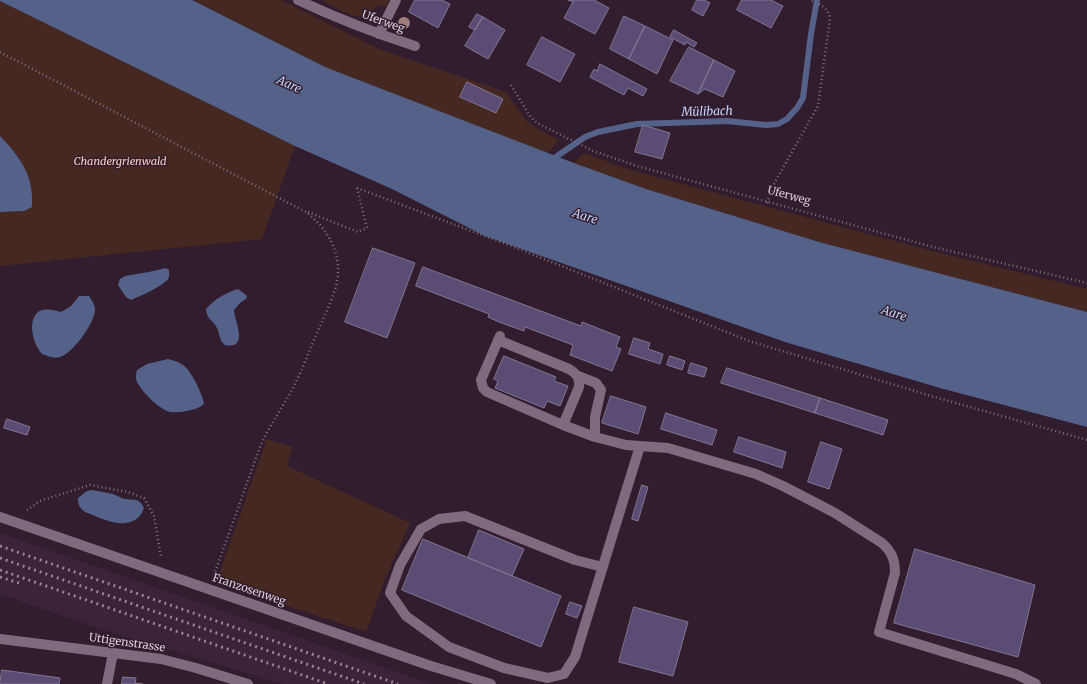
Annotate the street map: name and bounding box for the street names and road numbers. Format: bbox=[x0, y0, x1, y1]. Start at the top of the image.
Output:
street label: Uferweg bbox=[360, 8, 406, 36]
street label: Uferweg bbox=[766, 184, 812, 208]
street label: Franzosenweg bbox=[211, 571, 287, 609]
street label: Uttigenstrasse bbox=[88, 631, 166, 655]

